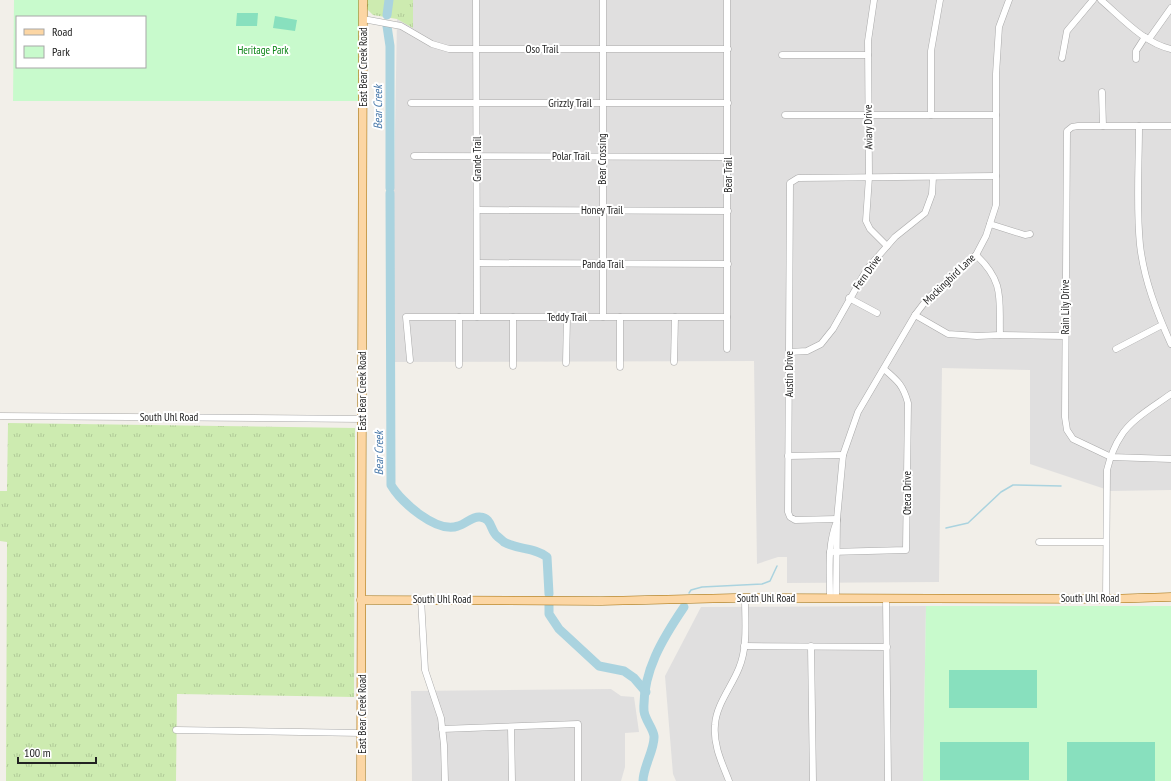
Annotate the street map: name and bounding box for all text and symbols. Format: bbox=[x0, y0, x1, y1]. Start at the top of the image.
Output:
legend bbox=[16, 16, 146, 68]
text: Road bbox=[52, 24, 72, 39]
street label: East Bear Creek Road bbox=[356, 27, 370, 107]
street label: Oso Trail bbox=[526, 42, 559, 56]
park label: Heritage Park bbox=[237, 43, 289, 57]
text: Park bbox=[52, 44, 70, 59]
water label: Bear Creek bbox=[370, 83, 385, 129]
street label: Grizzly Trail bbox=[548, 96, 592, 110]
street label: Aviary Drive bbox=[861, 104, 875, 150]
street label: Bear Crossing bbox=[595, 133, 609, 185]
street label: Grande Trail bbox=[470, 136, 484, 182]
street label: Polar Trail bbox=[552, 149, 590, 163]
street label: Bear Trail bbox=[721, 157, 735, 193]
street label: Honey Trail bbox=[581, 203, 623, 217]
street label: Mockingbird Lane bbox=[920, 250, 978, 307]
street label: Fern Drive bbox=[850, 252, 884, 292]
street label: Panda Trail bbox=[582, 257, 624, 271]
street label: Rain Lily Drive bbox=[1058, 279, 1072, 334]
street label: Teddy Trail bbox=[547, 310, 587, 324]
street label: Austin Drive bbox=[782, 350, 796, 397]
street label: East Bear Creek Road bbox=[355, 351, 369, 431]
street label: South Uhl Road bbox=[140, 410, 199, 424]
water label: Bear Creek bbox=[371, 429, 386, 475]
street label: Oteca Drive bbox=[900, 471, 914, 515]
street label: South Uhl Road bbox=[737, 591, 796, 605]
street label: South Uhl Road bbox=[1061, 591, 1120, 605]
street label: South Uhl Road bbox=[413, 592, 472, 606]
street label: East Bear Creek Road bbox=[355, 674, 369, 754]
scale bar bbox=[18, 739, 96, 765]
text: 100 m bbox=[24, 745, 51, 760]

